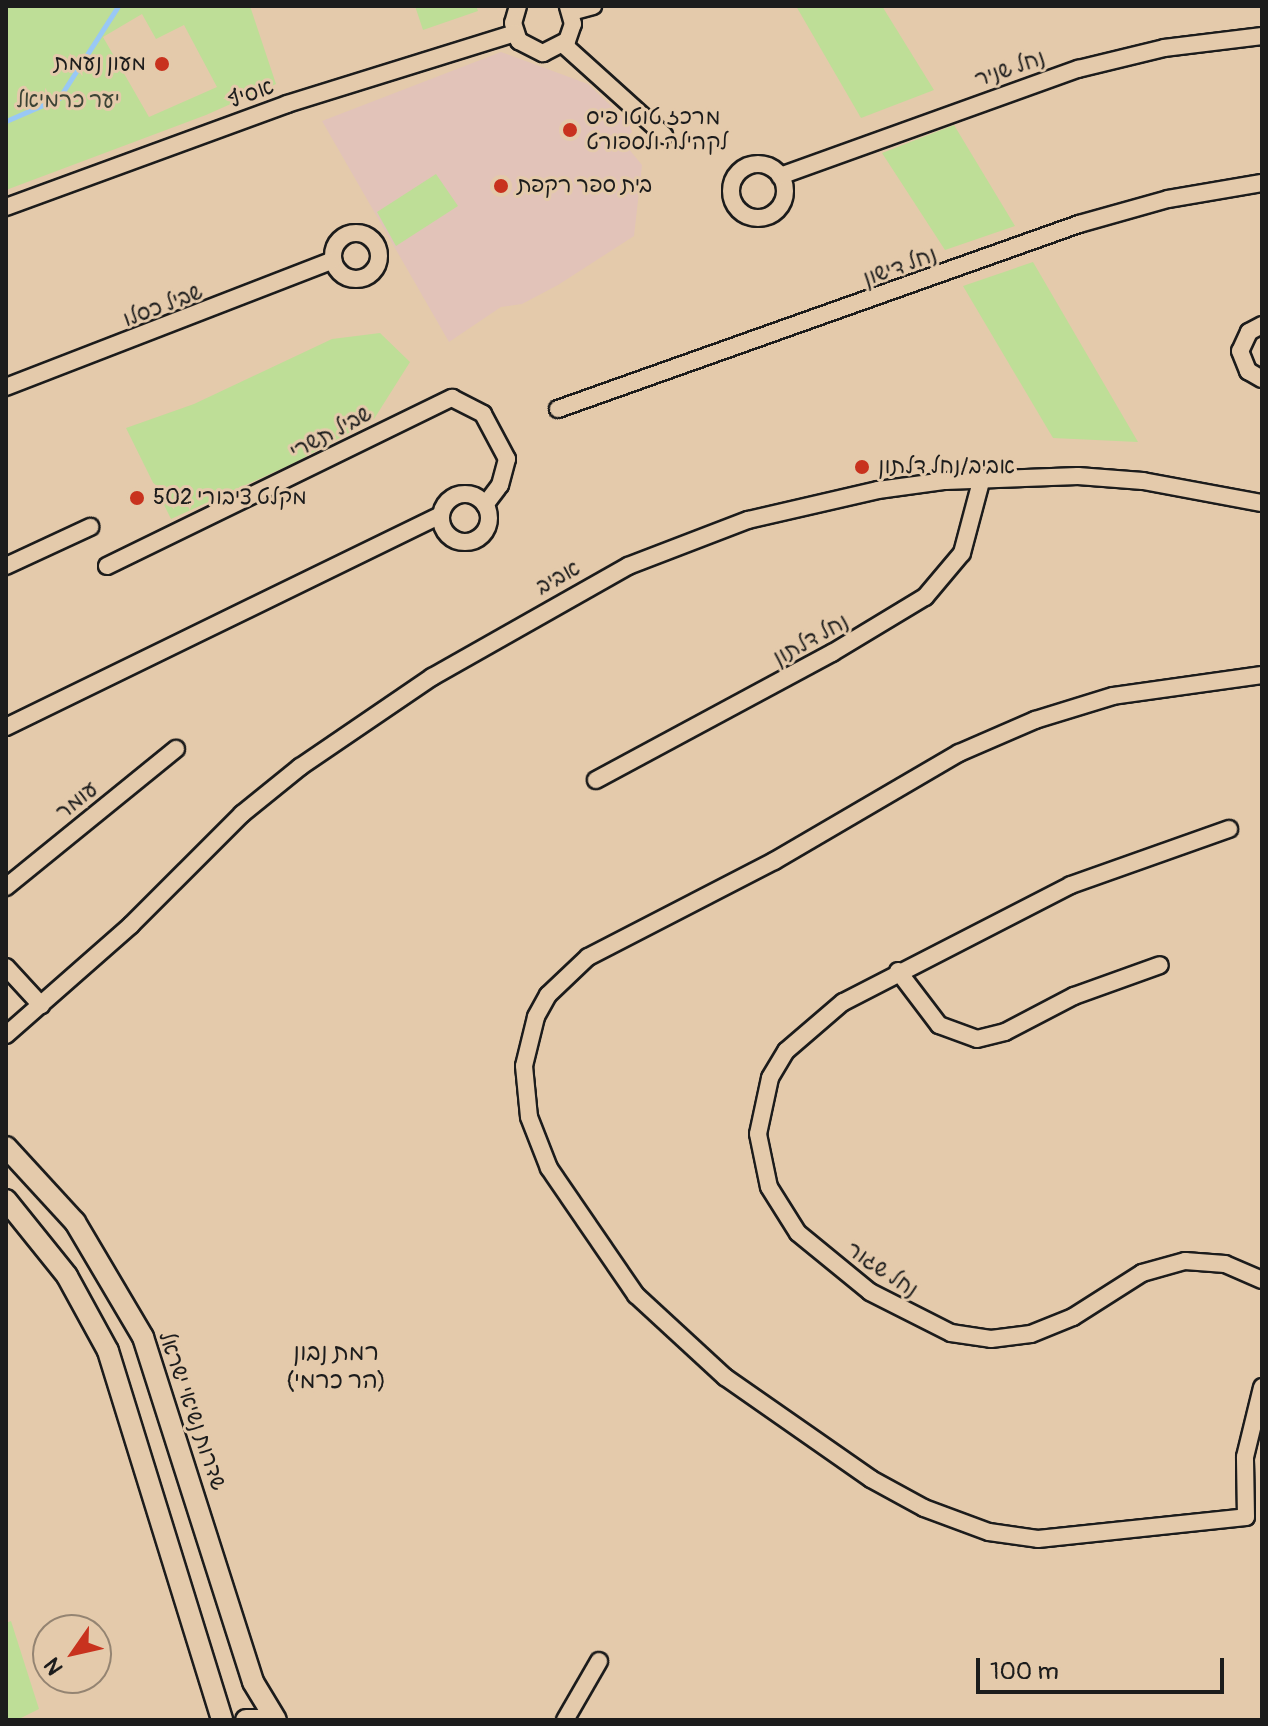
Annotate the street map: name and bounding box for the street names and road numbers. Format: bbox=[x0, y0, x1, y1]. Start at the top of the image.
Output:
street label: נחל שניר bbox=[971, 45, 1049, 93]
street label: אסיף bbox=[224, 74, 278, 114]
street label: נחל דישון bbox=[859, 241, 941, 293]
street label: שביל כסלו bbox=[119, 279, 207, 333]
street label: שביל תשרי bbox=[285, 400, 377, 466]
street label: אביב bbox=[531, 555, 585, 601]
street label: נחל דלתון bbox=[769, 608, 853, 672]
street label: עומר bbox=[51, 776, 103, 826]
street label: נחל שגור bbox=[841, 1236, 923, 1304]
street label: שדרות נשיאי ישראל bbox=[152, 1328, 232, 1494]

